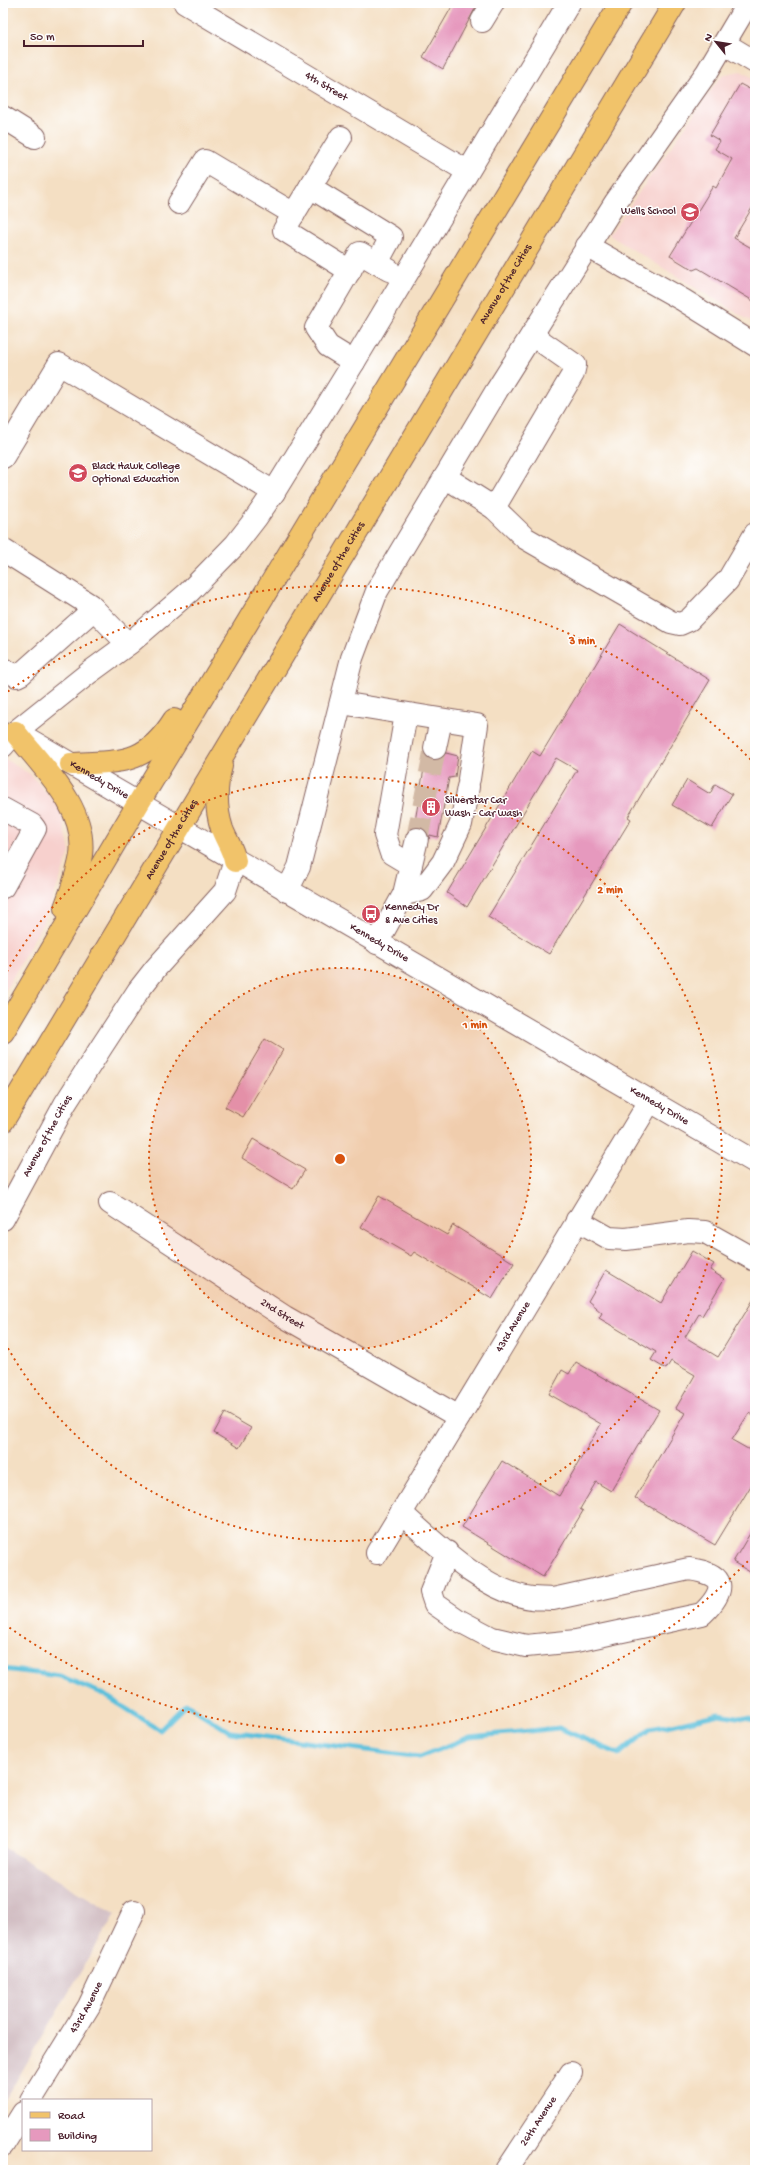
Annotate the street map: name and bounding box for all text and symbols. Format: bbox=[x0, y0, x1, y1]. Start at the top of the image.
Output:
scale bar bbox=[24, 22, 143, 48]
north arrow bbox=[696, 22, 736, 62]
text: 50 m bbox=[30, 31, 55, 45]
text: N bbox=[702, 32, 716, 44]
street label: 4th Street bbox=[302, 70, 351, 105]
school or university icon: Wells School bbox=[679, 201, 701, 223]
place label: Wells School bbox=[621, 206, 677, 218]
street label: Avenue of the Cities bbox=[477, 242, 535, 327]
place label: Black Hawk College Optional Education bbox=[91, 461, 180, 486]
school or university icon: Black Hawk College Optional Education bbox=[67, 462, 89, 484]
street label: Avenue of the Cities bbox=[310, 519, 368, 604]
text: 3 min bbox=[568, 635, 595, 649]
street label: Kennedy Drive bbox=[67, 758, 131, 802]
place label: Silverstar Car Wash - Car wash bbox=[445, 795, 522, 820]
building icon: Silverstar Car Wash - Car wash bbox=[420, 796, 442, 818]
street label: Avenue of the Cities bbox=[143, 797, 201, 882]
text: 2 min bbox=[597, 884, 623, 898]
place label: Kennedy Dr & Ave Cities bbox=[385, 902, 440, 927]
bus stop icon: Kennedy Dr & Ave Cities bbox=[360, 903, 382, 925]
street label: Kennedy Drive bbox=[347, 921, 411, 965]
text: 1 min bbox=[462, 1019, 488, 1033]
street label: Kennedy Drive bbox=[627, 1084, 691, 1128]
street label: Avenue of the Cities bbox=[21, 1092, 75, 1179]
centre of rings bbox=[333, 1152, 347, 1166]
street label: 2nd Street bbox=[258, 1296, 307, 1333]
street label: 43rd Avenue bbox=[494, 1299, 534, 1355]
street label: 43rd Avenue bbox=[68, 1980, 106, 2036]
street label: 26th Avenue bbox=[518, 2094, 560, 2149]
legend bbox=[22, 2099, 152, 2151]
text: Road bbox=[58, 2110, 85, 2124]
text: Building bbox=[57, 2130, 97, 2144]

